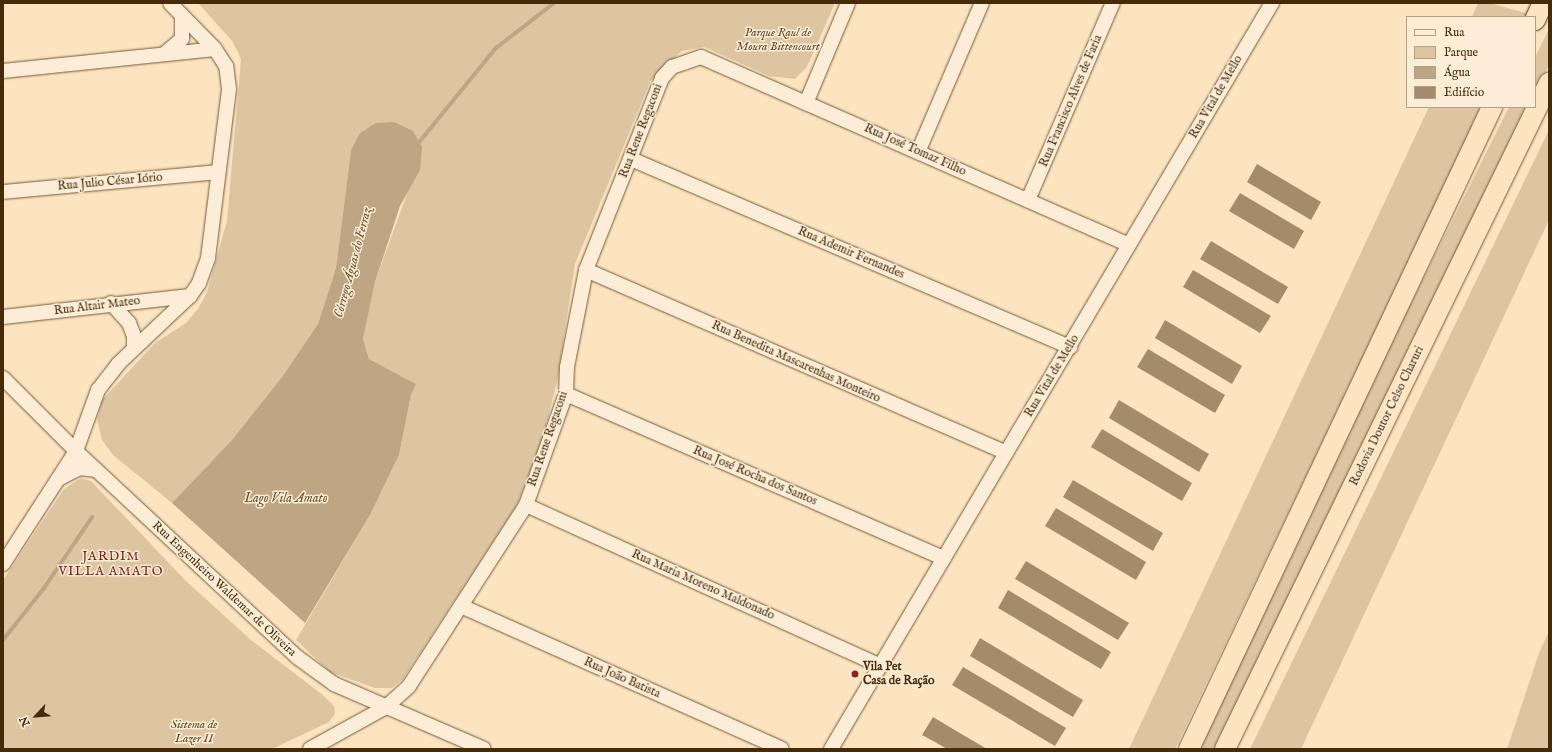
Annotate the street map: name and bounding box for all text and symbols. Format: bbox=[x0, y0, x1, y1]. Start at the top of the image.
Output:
legend bbox=[1406, 16, 1536, 108]
text: Rua bbox=[1444, 25, 1464, 40]
park label: Parque Raul de Moura Bittencourt bbox=[736, 26, 820, 54]
street label: Rua Francisco Alves de Faria bbox=[1037, 33, 1105, 169]
text: Parque bbox=[1444, 45, 1478, 60]
street label: Rua Vital de Mello bbox=[1186, 53, 1246, 141]
text: Água bbox=[1444, 65, 1470, 80]
street label: Rua Rene Regaconi bbox=[616, 82, 666, 180]
text: Edifício bbox=[1444, 85, 1484, 100]
street label: Rua José Tomaz Filho bbox=[862, 121, 968, 179]
street label: Rua Julio César Iório bbox=[57, 170, 163, 194]
water label: Córrego Águas do Ferraz bbox=[332, 206, 376, 320]
street label: Rua Ademir Fernandes bbox=[796, 224, 906, 282]
street label: Rua Altair Mateo bbox=[53, 294, 141, 318]
street label: Rua Benedita Mascarenhas Monteiro bbox=[709, 318, 883, 406]
street label: Rua Vital de Mello bbox=[1022, 332, 1082, 420]
street label: Rodovia Doutor Celso Charuri bbox=[1347, 344, 1427, 488]
street label: Rua Rene Regaconi bbox=[525, 390, 571, 488]
street label: Rua José Rocha dos Santos bbox=[691, 443, 819, 509]
water label: Lago Vila Amato bbox=[244, 491, 328, 507]
street label: Rua Engenheiro Waldemar de Oliveira bbox=[149, 518, 299, 660]
street label: Rua Maria Moreno Maldonado bbox=[629, 547, 777, 623]
district label: JARDIM VILLA AMATO bbox=[59, 550, 163, 581]
street label: Rua João Batista bbox=[581, 655, 663, 701]
place label: Vila Pet Casa de Ração bbox=[863, 660, 934, 688]
marker: Vila Pet Casa de Ração bbox=[850, 669, 860, 679]
north arrow bbox=[16, 696, 56, 736]
text: N bbox=[17, 714, 34, 729]
park label: Sistema de Lazer II bbox=[171, 718, 217, 746]

